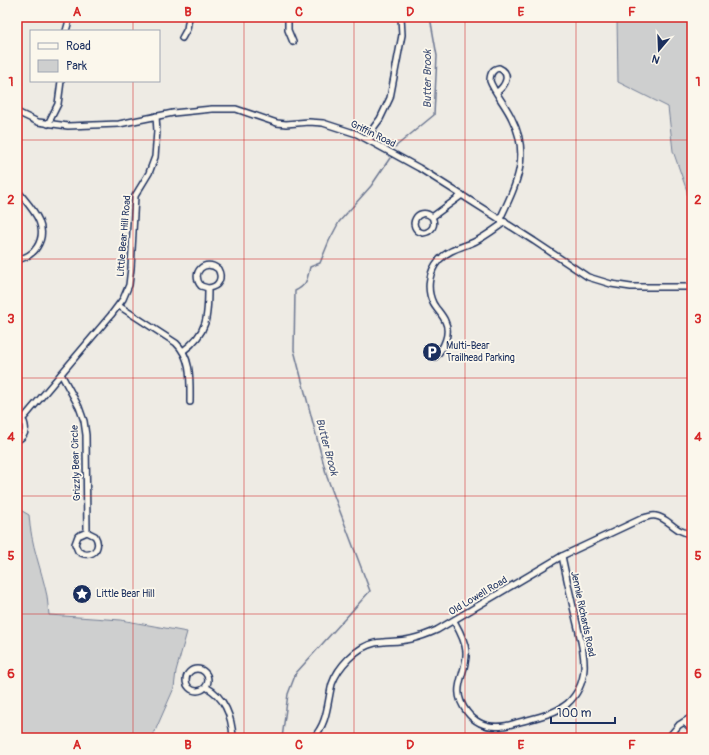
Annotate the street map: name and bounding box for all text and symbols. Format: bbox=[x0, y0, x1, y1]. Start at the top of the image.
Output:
text: A bbox=[73, 4, 82, 20]
text: B bbox=[184, 4, 192, 20]
text: C bbox=[295, 4, 303, 20]
text: D bbox=[406, 4, 414, 20]
text: E bbox=[518, 4, 525, 20]
text: F bbox=[628, 4, 636, 20]
legend bbox=[30, 30, 160, 82]
north arrow bbox=[639, 30, 679, 70]
text: Road bbox=[66, 39, 91, 54]
water label: Butter Brook bbox=[421, 48, 434, 108]
text: N bbox=[650, 51, 662, 66]
text: Park bbox=[66, 59, 87, 74]
text: 1 bbox=[8, 74, 14, 90]
text: 1 bbox=[695, 74, 701, 90]
street label: Griffin Road bbox=[348, 118, 398, 150]
text: 2 bbox=[7, 192, 15, 208]
text: 2 bbox=[694, 192, 702, 208]
street label: Little Bear Hill Road bbox=[114, 195, 134, 277]
text: 3 bbox=[7, 311, 15, 327]
text: 3 bbox=[694, 311, 702, 327]
place label: Multi-Bear Trailhead Parking bbox=[446, 340, 515, 364]
parking icon: Multi-Bear Trailhead Parking bbox=[421, 341, 443, 363]
water label: Butter Brook bbox=[313, 417, 341, 478]
street label: Grizzly Bear Circle bbox=[69, 425, 83, 501]
text: 4 bbox=[7, 429, 15, 445]
text: 4 bbox=[694, 429, 702, 445]
text: 5 bbox=[7, 548, 15, 564]
text: 5 bbox=[694, 548, 702, 564]
street label: Jennie Richards Road bbox=[568, 570, 598, 658]
street label: Old Lowell Road bbox=[447, 574, 509, 618]
place icon: Little Bear Hill bbox=[71, 583, 93, 605]
place label: Little Bear Hill bbox=[96, 588, 155, 600]
text: 6 bbox=[7, 666, 15, 682]
text: 6 bbox=[694, 666, 702, 682]
scale bar bbox=[551, 699, 615, 725]
text: 100 m bbox=[557, 706, 592, 721]
text: A bbox=[73, 737, 82, 753]
text: B bbox=[184, 737, 192, 753]
text: C bbox=[295, 737, 303, 753]
text: D bbox=[406, 737, 414, 753]
text: E bbox=[518, 737, 525, 753]
text: F bbox=[628, 737, 636, 753]

